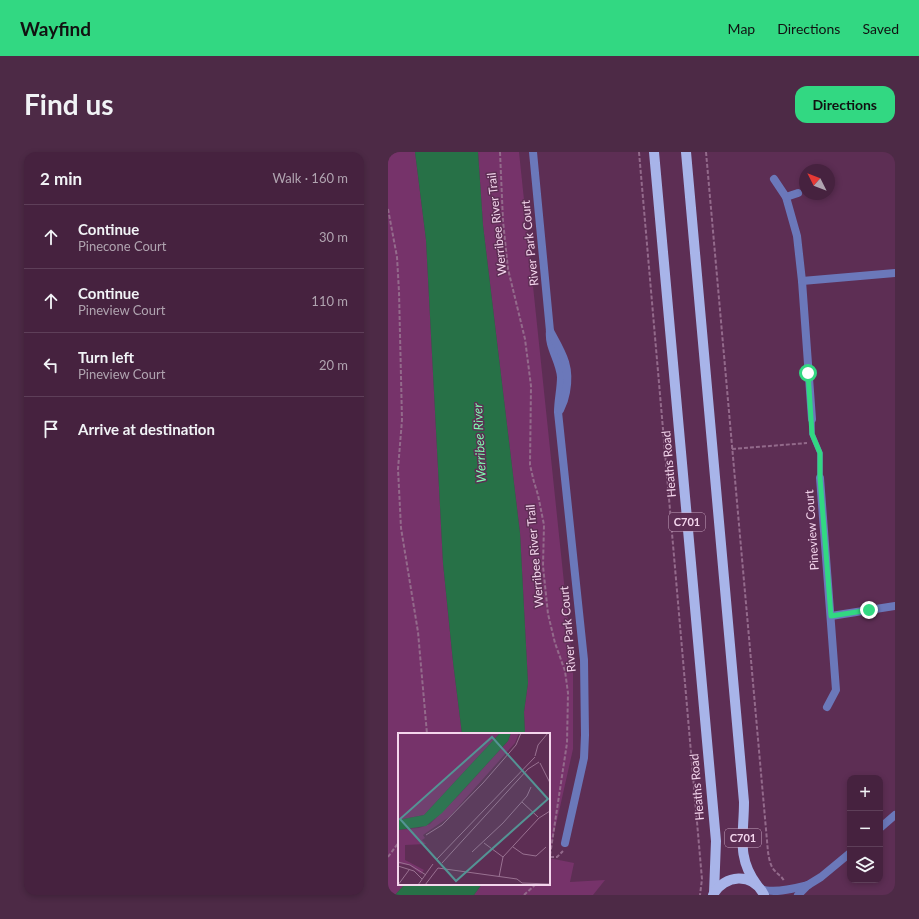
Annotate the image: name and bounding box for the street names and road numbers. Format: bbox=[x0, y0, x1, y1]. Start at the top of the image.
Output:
street label: Werribee River Trail bbox=[484, 172, 509, 276]
street label: River Park Court bbox=[517, 199, 541, 287]
street label: Heaths Road bbox=[658, 430, 679, 498]
street label: Pineview Court bbox=[801, 489, 822, 571]
street label: Werribee River Trail bbox=[523, 504, 546, 608]
road number: C701 bbox=[669, 513, 705, 531]
street label: River Park Court bbox=[556, 585, 579, 673]
street label: Heaths Road bbox=[686, 753, 707, 821]
road number: C701 bbox=[725, 829, 761, 847]

